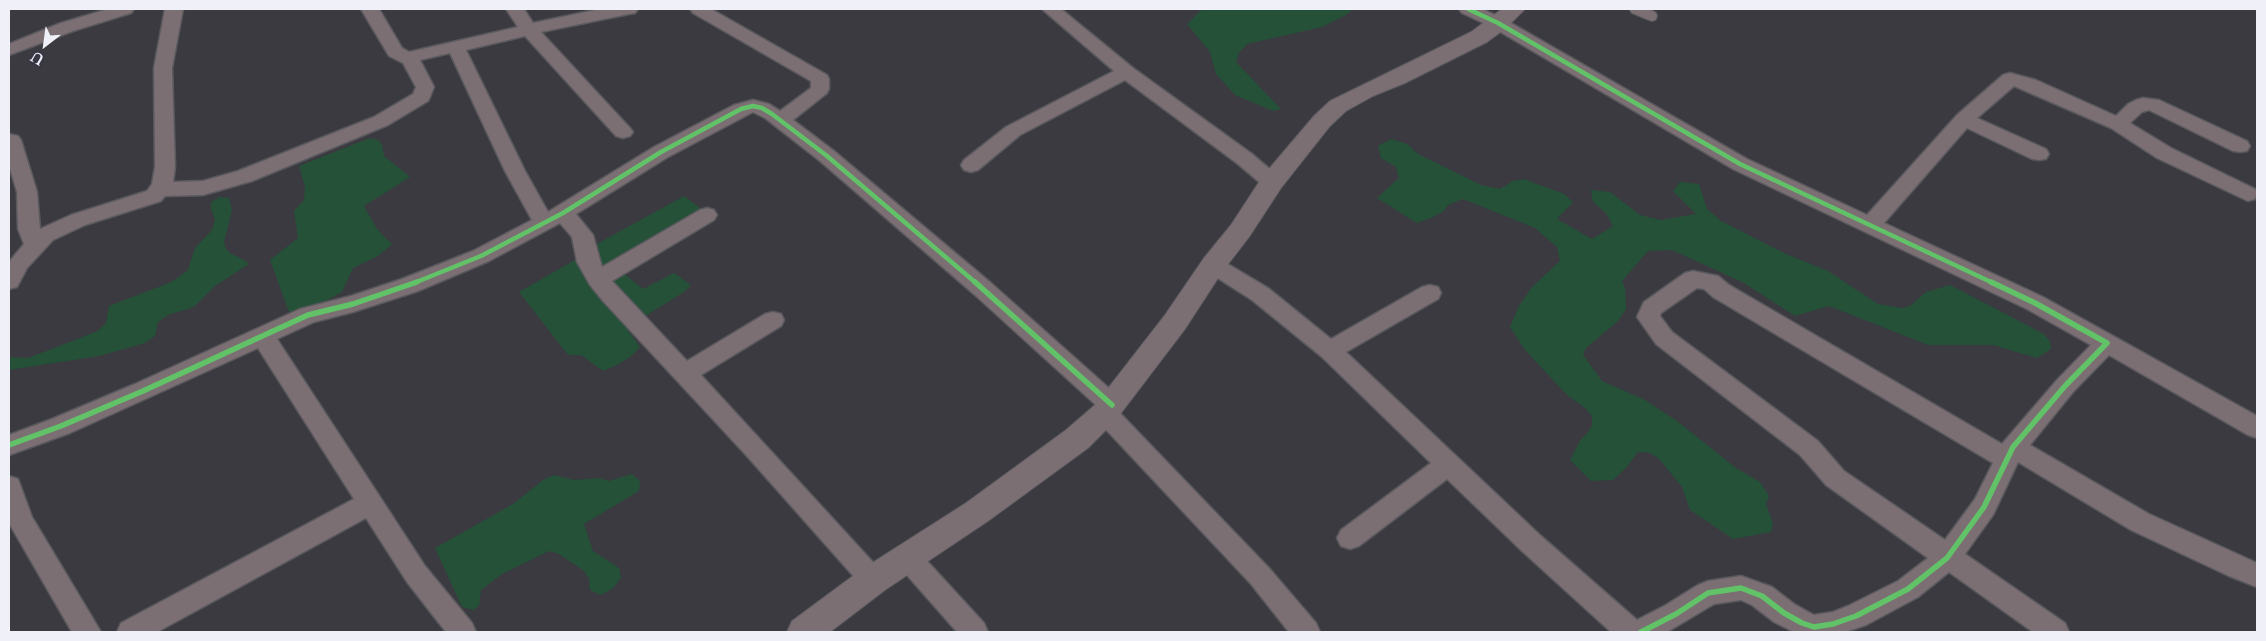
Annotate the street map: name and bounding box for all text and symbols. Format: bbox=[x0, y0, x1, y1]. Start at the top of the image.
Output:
north arrow bbox=[20, 20, 70, 70]
text: U bbox=[28, 47, 47, 69]

